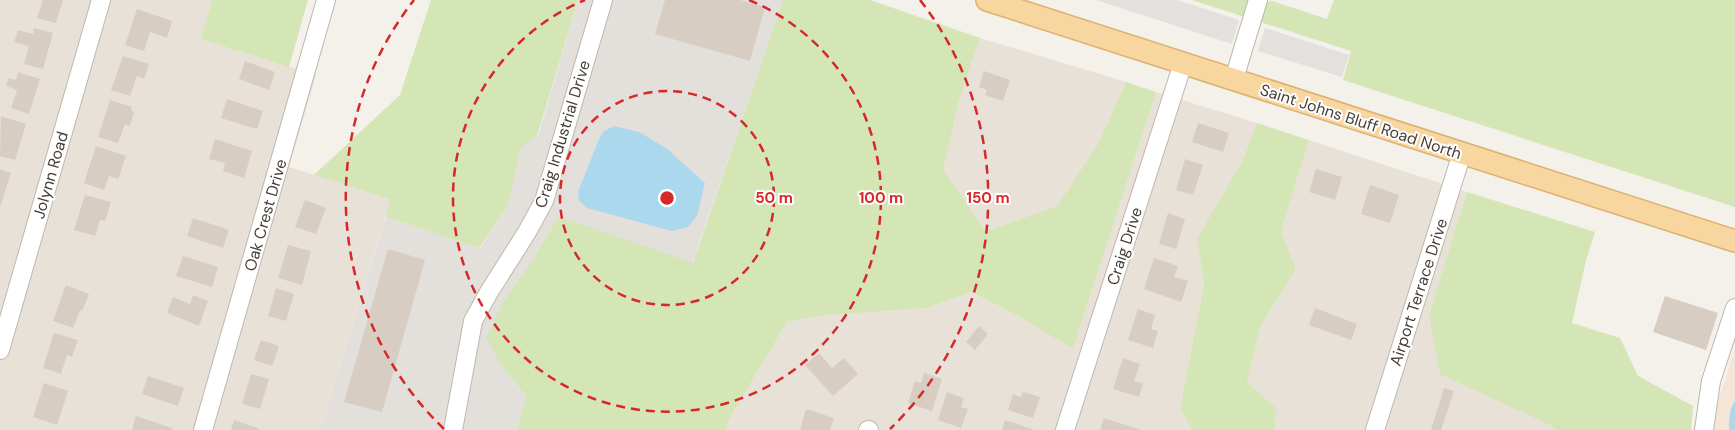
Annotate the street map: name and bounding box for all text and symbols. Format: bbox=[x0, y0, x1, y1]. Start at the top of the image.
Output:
street label: Craig Industrial Drive bbox=[530, 58, 595, 211]
street label: Saint Johns Bluff Road North bbox=[1257, 79, 1464, 164]
street label: Jolynn Road bbox=[28, 129, 73, 221]
street label: Oak Crest Drive bbox=[239, 157, 292, 274]
text: 50 m bbox=[755, 188, 793, 208]
text: 100 m bbox=[859, 188, 903, 208]
text: 150 m bbox=[967, 188, 1010, 208]
centre of rings bbox=[658, 189, 676, 207]
street label: Craig Drive bbox=[1102, 204, 1147, 288]
street label: Airport Terrace Drive bbox=[1385, 216, 1452, 369]

